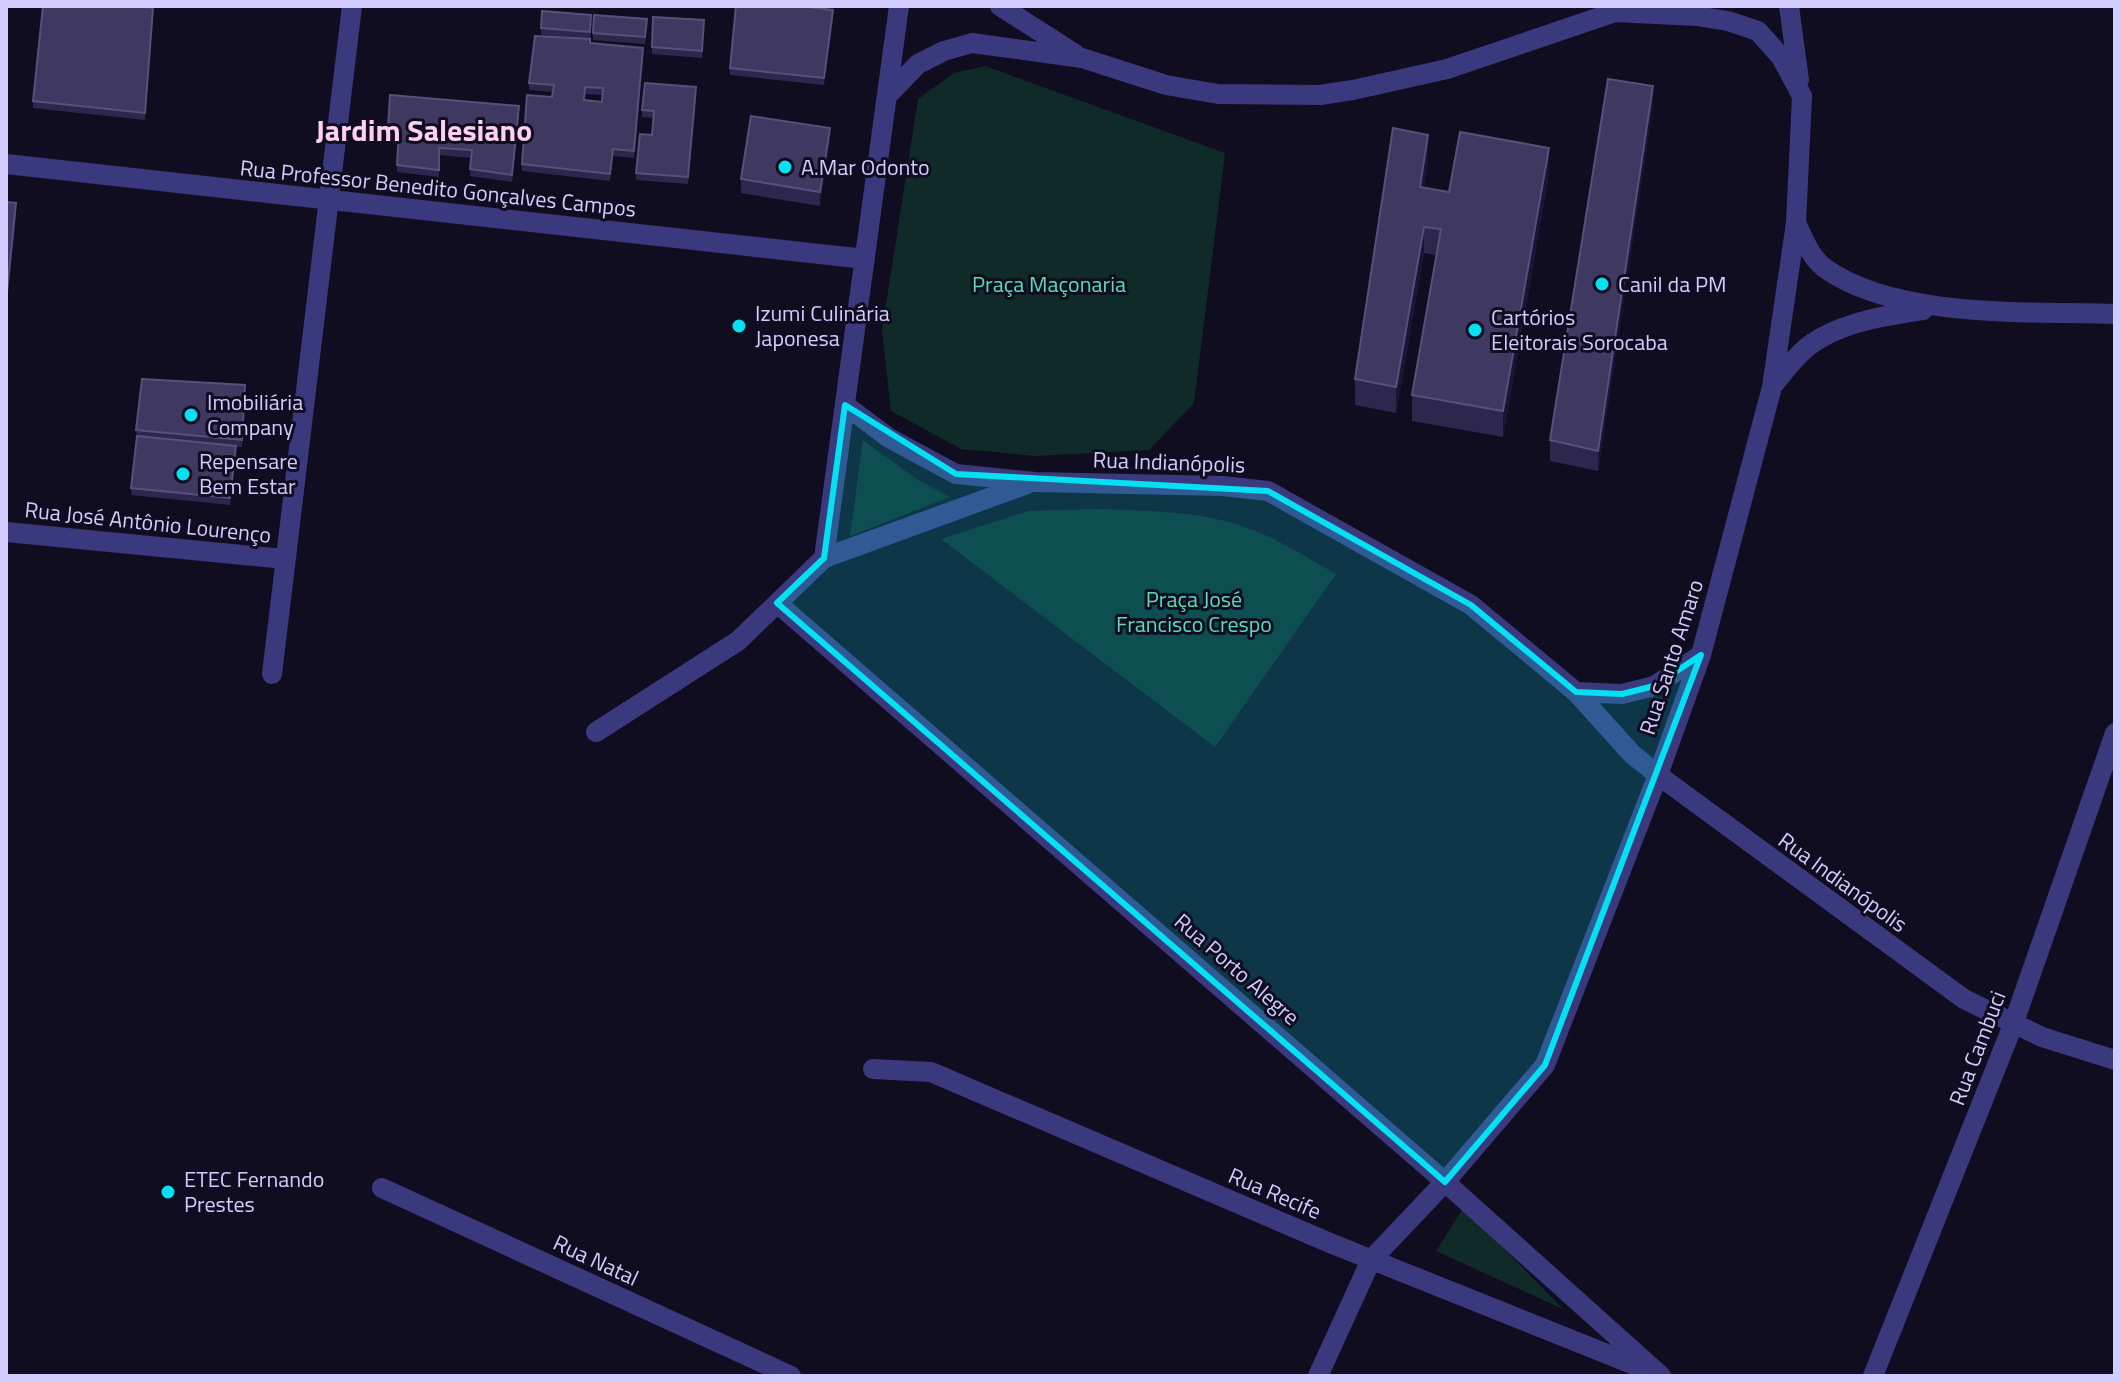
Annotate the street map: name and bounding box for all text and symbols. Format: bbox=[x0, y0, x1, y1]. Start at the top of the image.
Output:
district label: Jardim Salesiano bbox=[316, 107, 532, 153]
street label: Rua Professor Benedito Gonçalves Campos bbox=[238, 150, 638, 226]
place label: A.Mar Odonto bbox=[801, 150, 930, 184]
marker: A.Mar Odonto bbox=[776, 158, 794, 176]
park label: Praça Maçonaria bbox=[972, 267, 1126, 301]
place label: Canil da PM bbox=[1618, 267, 1727, 301]
marker: Canil da PM bbox=[1593, 275, 1611, 293]
place label: Izumi Culinária Japonesa bbox=[755, 296, 890, 355]
place label: Cartórios Eleitorais Sorocaba bbox=[1491, 300, 1668, 359]
marker: Izumi Culinária Japonesa bbox=[730, 317, 748, 335]
marker: Cartórios Eleitorais Sorocaba bbox=[1466, 321, 1484, 339]
place label: Imobiliária Company bbox=[207, 385, 303, 444]
marker: Imobiliária Company bbox=[182, 406, 200, 424]
street label: Rua Indianópolis bbox=[1092, 442, 1246, 482]
place label: Repensare Bem Estar bbox=[199, 444, 298, 503]
marker: Repensare Bem Estar bbox=[174, 465, 192, 483]
street label: Rua José Antônio Lourenço bbox=[23, 492, 273, 552]
street label: Rua Santo Amaro bbox=[1630, 575, 1712, 739]
park label: Praça José Francisco Crespo bbox=[1116, 582, 1272, 641]
street label: Rua Indianópolis bbox=[1771, 823, 1915, 941]
street label: Rua Porto Alegre bbox=[1167, 905, 1307, 1033]
street label: Rua Cambuci bbox=[1940, 986, 2014, 1110]
street label: Rua Recife bbox=[1223, 1158, 1327, 1228]
place label: ETEC Fernando Prestes bbox=[184, 1162, 324, 1221]
marker: ETEC Fernando Prestes bbox=[159, 1183, 177, 1201]
street label: Rua Natal bbox=[548, 1225, 644, 1295]

